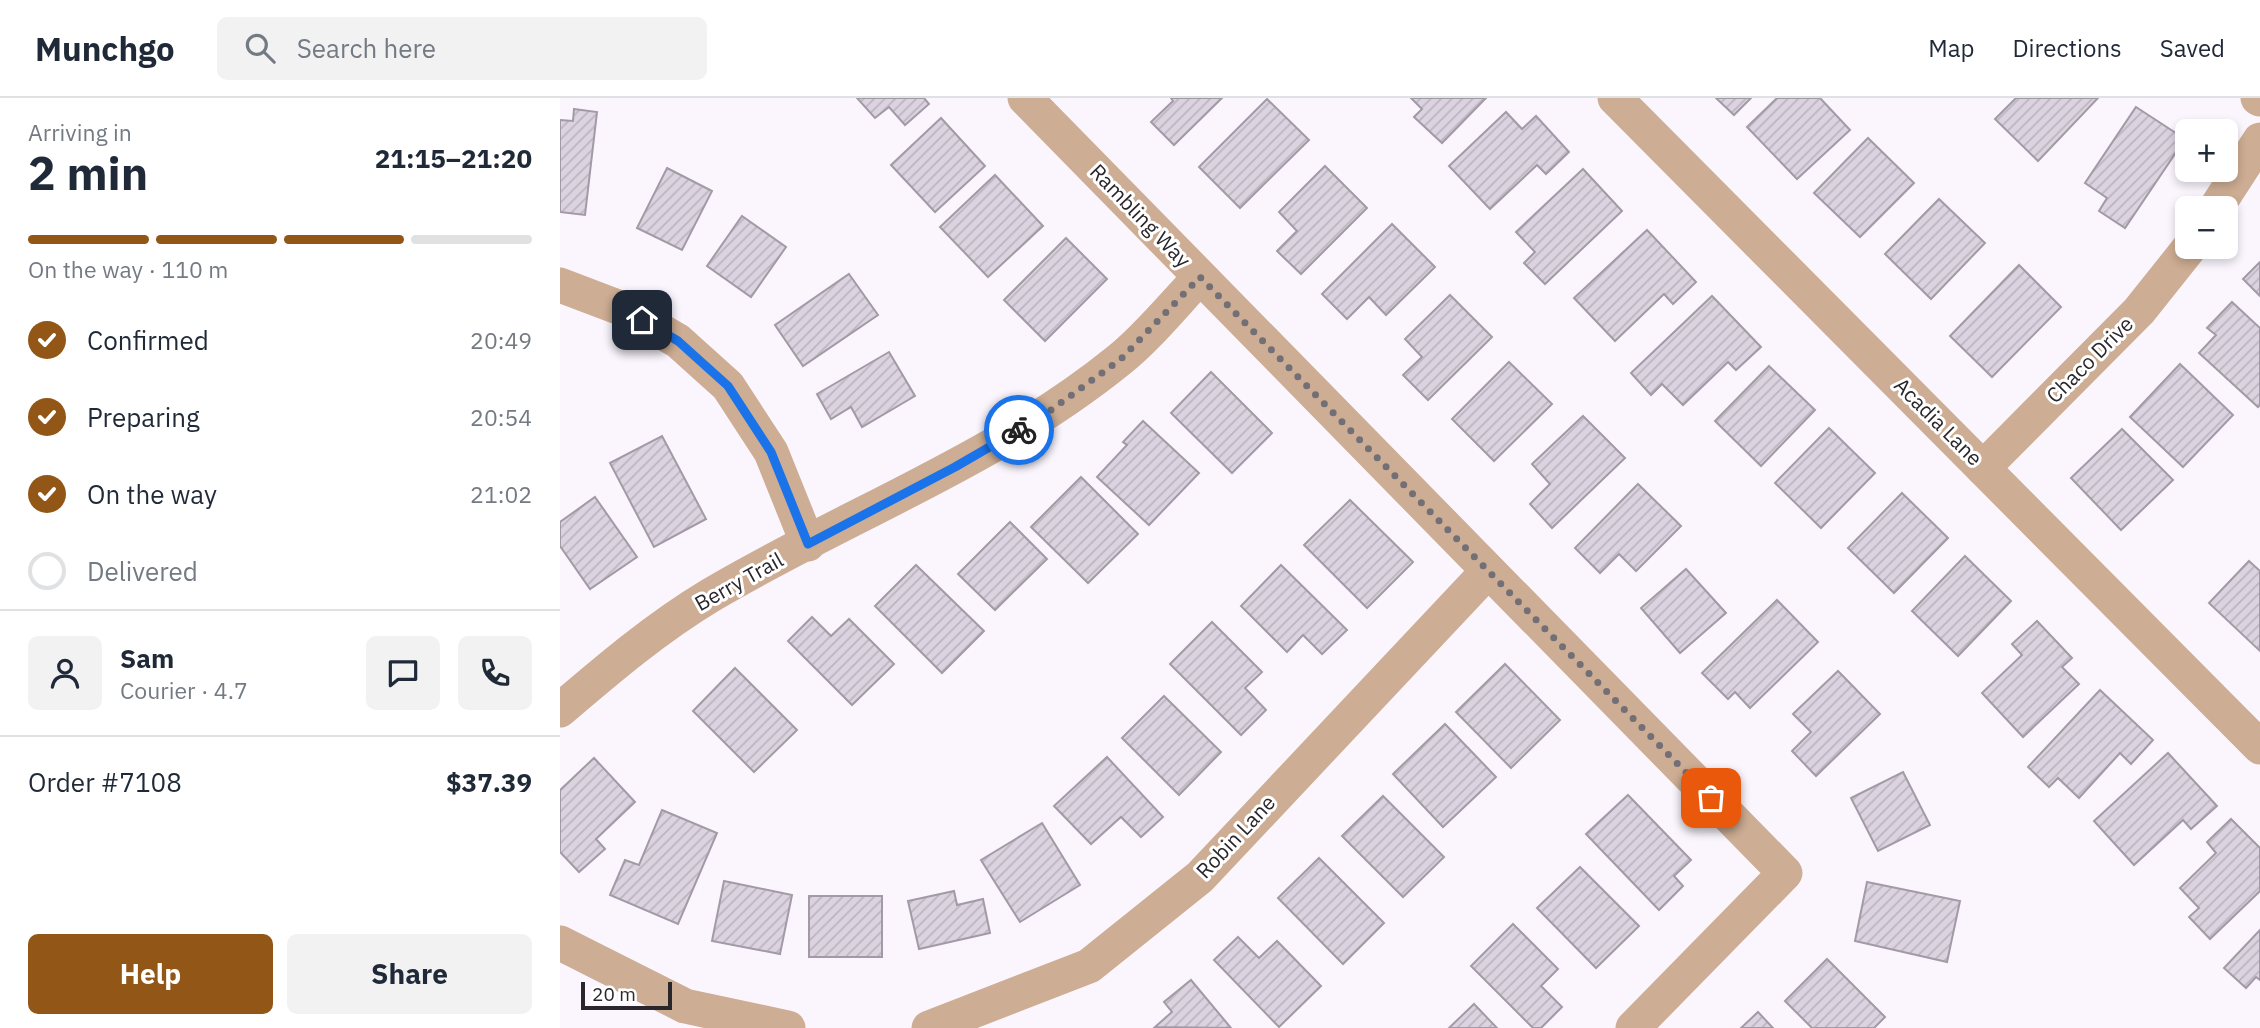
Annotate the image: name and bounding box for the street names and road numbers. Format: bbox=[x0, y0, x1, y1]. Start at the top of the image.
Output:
street label: Rambling Way bbox=[1084, 157, 1198, 274]
street label: Chaco Drive bbox=[2040, 310, 2139, 409]
street label: Acadia Lane bbox=[1888, 371, 1989, 472]
street label: Berry Trail bbox=[689, 545, 788, 617]
street label: Robin Lane bbox=[1189, 789, 1281, 884]

